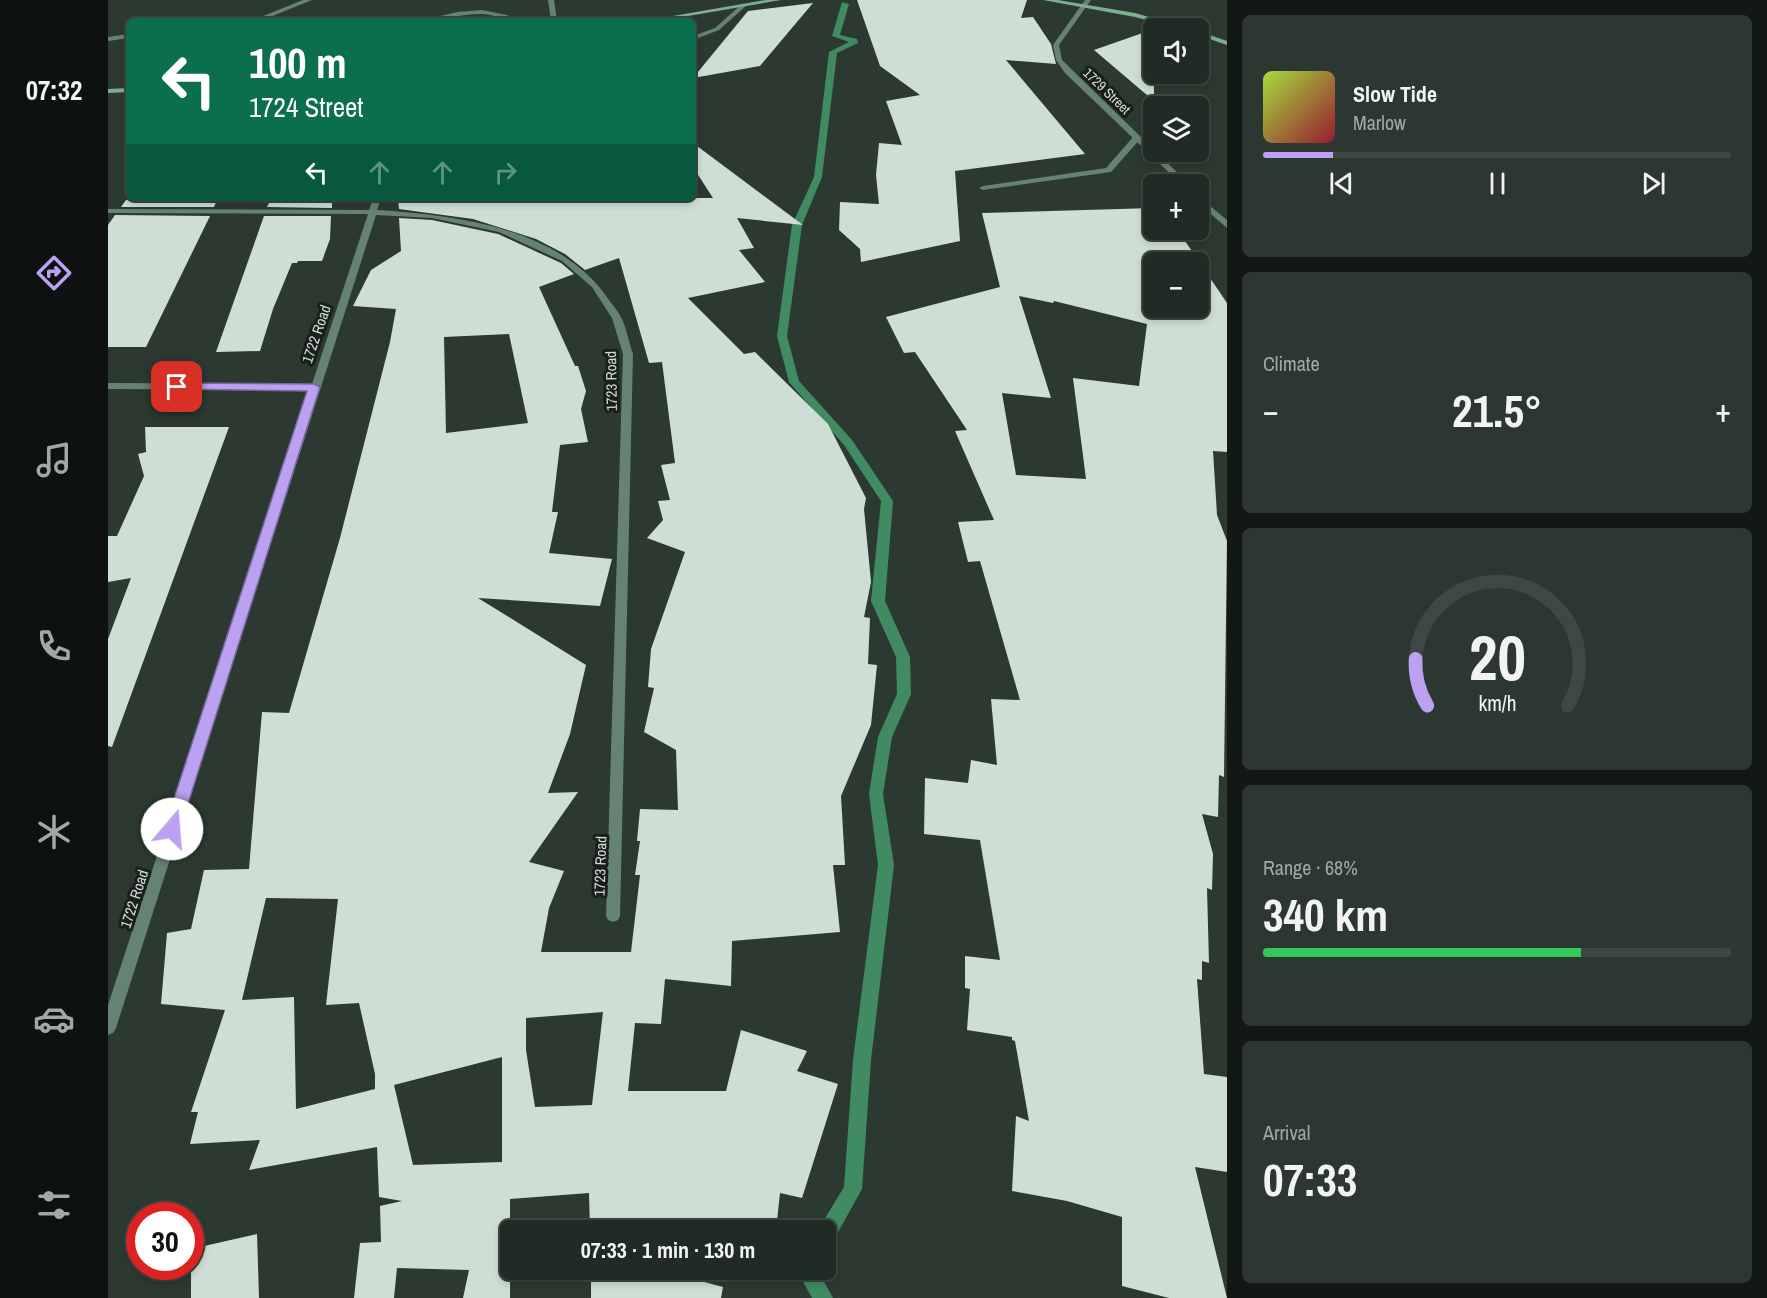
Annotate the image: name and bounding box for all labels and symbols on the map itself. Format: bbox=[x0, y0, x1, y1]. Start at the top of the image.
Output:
street label: 1729 Street bbox=[1079, 64, 1135, 118]
street label: 1722 Road bbox=[296, 302, 336, 366]
street label: 1723 Road bbox=[600, 351, 622, 411]
pin bbox=[151, 361, 202, 412]
position arrow bbox=[140, 797, 204, 861]
street label: 1723 Road bbox=[588, 836, 612, 896]
street label: 1722 Road bbox=[115, 867, 153, 931]
speed limit sign: 30 bbox=[126, 1202, 204, 1280]

